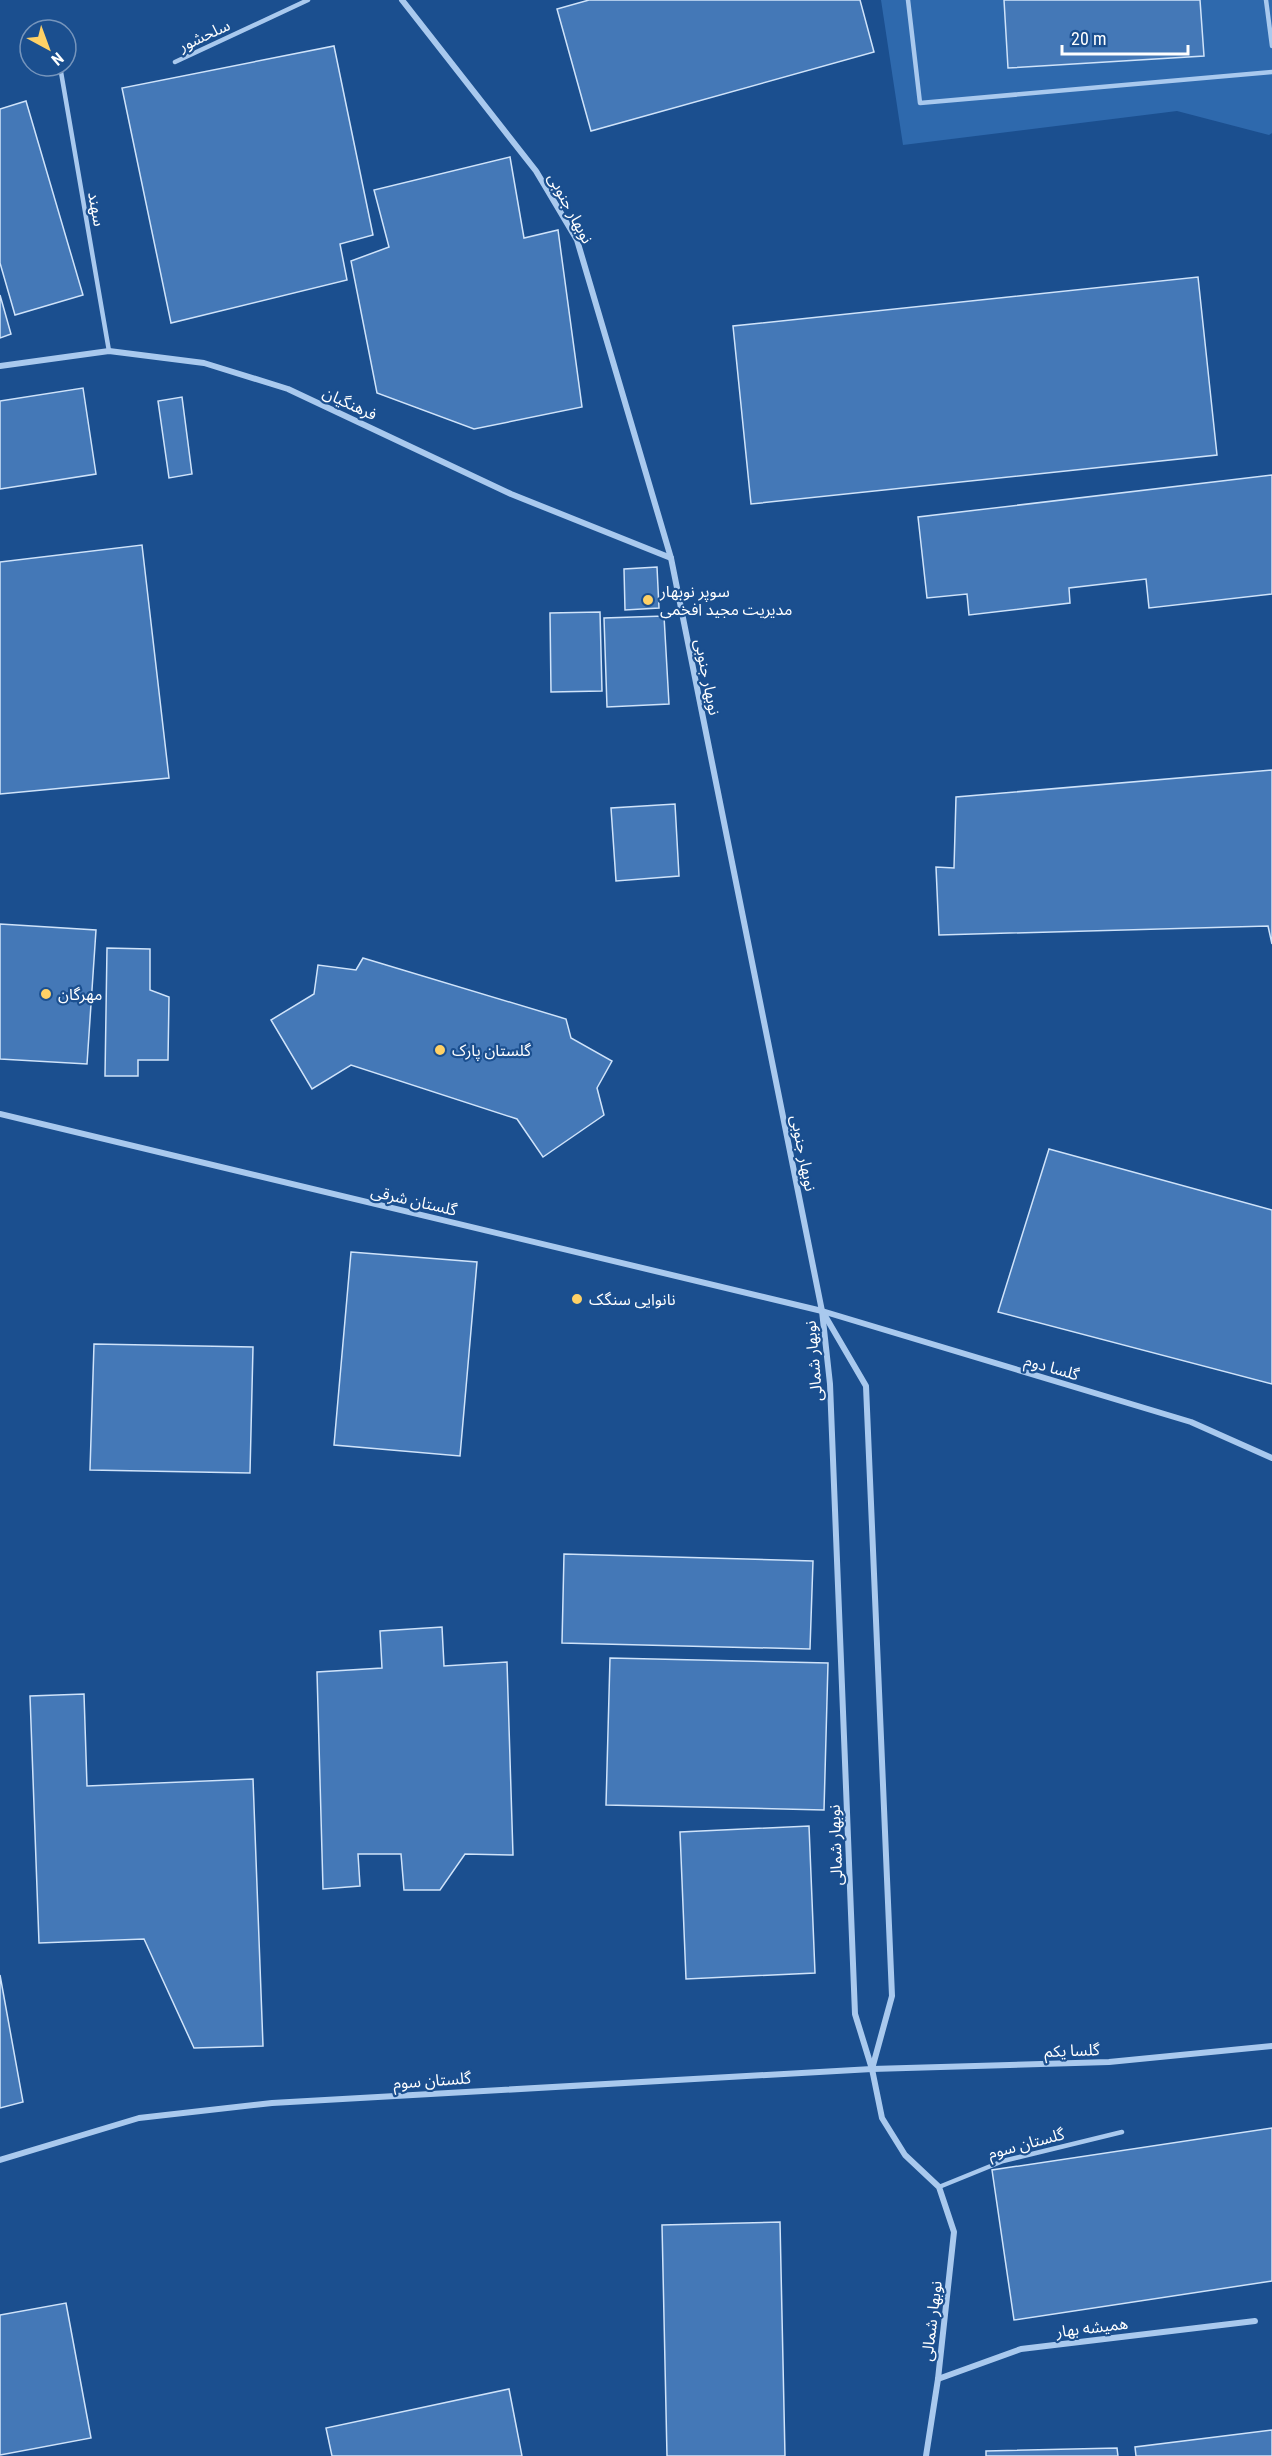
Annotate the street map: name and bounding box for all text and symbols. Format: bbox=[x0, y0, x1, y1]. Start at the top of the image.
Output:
street label: سلحشور bbox=[175, 15, 233, 56]
north arrow bbox=[18, 18, 78, 78]
scale bar bbox=[1062, 18, 1188, 56]
text: 20 m bbox=[1071, 28, 1106, 49]
text: N bbox=[48, 49, 67, 69]
street label: نوبهار جنوبی bbox=[544, 170, 597, 247]
street label: سهند bbox=[84, 190, 109, 228]
street label: فرهنگیان bbox=[320, 383, 380, 424]
place label: سوپر نوبهار مدیریت مجید افخمی bbox=[659, 582, 792, 619]
marker: سوپر نوبهار مدیریت مجید افخمی bbox=[641, 593, 655, 607]
street label: نوبهار جنوبی bbox=[691, 637, 724, 717]
place label: مهرگان bbox=[58, 985, 102, 1004]
marker: مهرگان bbox=[39, 987, 53, 1001]
place label: گلستان پارک bbox=[452, 1041, 531, 1061]
marker: گلستان پارک bbox=[433, 1043, 447, 1057]
street label: نوبهار جنوبی bbox=[787, 1113, 820, 1193]
street label: گلستان شرقی bbox=[369, 1181, 459, 1220]
place label: نانوایی سنگک bbox=[589, 1290, 676, 1309]
marker: نانوایی سنگک bbox=[570, 1292, 584, 1306]
street label: نوبهار شمالی bbox=[801, 1320, 826, 1402]
street label: گلسا دوم bbox=[1022, 1351, 1082, 1387]
street label: نوبهار شمالی bbox=[825, 1804, 846, 1886]
street label: گلسا يكم bbox=[1044, 2040, 1100, 2064]
street label: گلستان سوم bbox=[392, 2068, 472, 2096]
street label: گلستان سوم bbox=[986, 2124, 1067, 2166]
street label: نوبهار شمالی bbox=[917, 2280, 946, 2362]
street label: همیشه بهار bbox=[1054, 2314, 1129, 2341]

